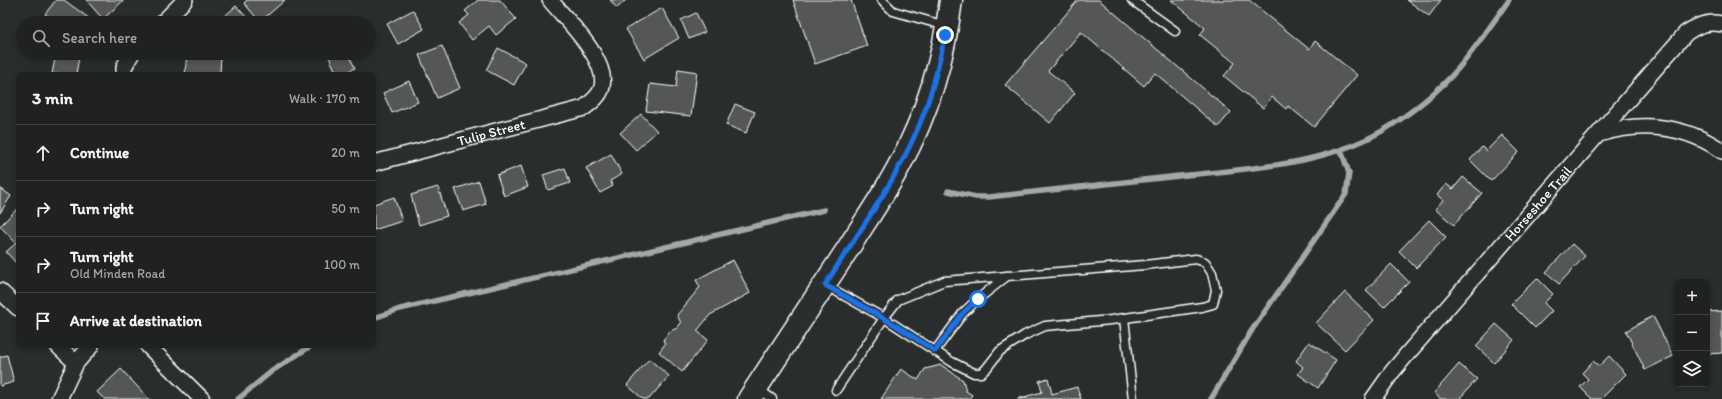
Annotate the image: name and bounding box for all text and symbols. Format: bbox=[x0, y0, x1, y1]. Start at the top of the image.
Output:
search box bbox=[16, 16, 376, 60]
route end bbox=[936, 26, 954, 44]
icon: search bbox=[30, 27, 52, 49]
text: Search here bbox=[62, 29, 137, 47]
text: 3 min bbox=[32, 88, 73, 108]
text: Walk · 170 m bbox=[289, 91, 360, 106]
street label: Tulip Street bbox=[455, 115, 527, 149]
icon: ahead bbox=[32, 142, 54, 164]
text: Continue bbox=[70, 144, 129, 162]
text: 20 m bbox=[331, 145, 360, 160]
street label: Horseshoe Trail bbox=[1501, 162, 1575, 244]
icon: right bbox=[32, 198, 54, 220]
text: Turn right bbox=[70, 200, 134, 218]
text: 50 m bbox=[331, 201, 360, 216]
text: Turn right bbox=[70, 248, 134, 266]
icon: right bbox=[32, 254, 54, 276]
text: 100 m bbox=[324, 257, 360, 272]
text: Old Minden Road bbox=[70, 266, 165, 281]
map controls bbox=[1674, 279, 1710, 387]
button: + bbox=[1674, 279, 1710, 315]
route start bbox=[969, 290, 987, 308]
icon: arrive bbox=[32, 310, 54, 332]
text: Arrive at destination bbox=[70, 312, 202, 330]
button: − bbox=[1674, 315, 1710, 351]
button: layers bbox=[1674, 351, 1710, 387]

